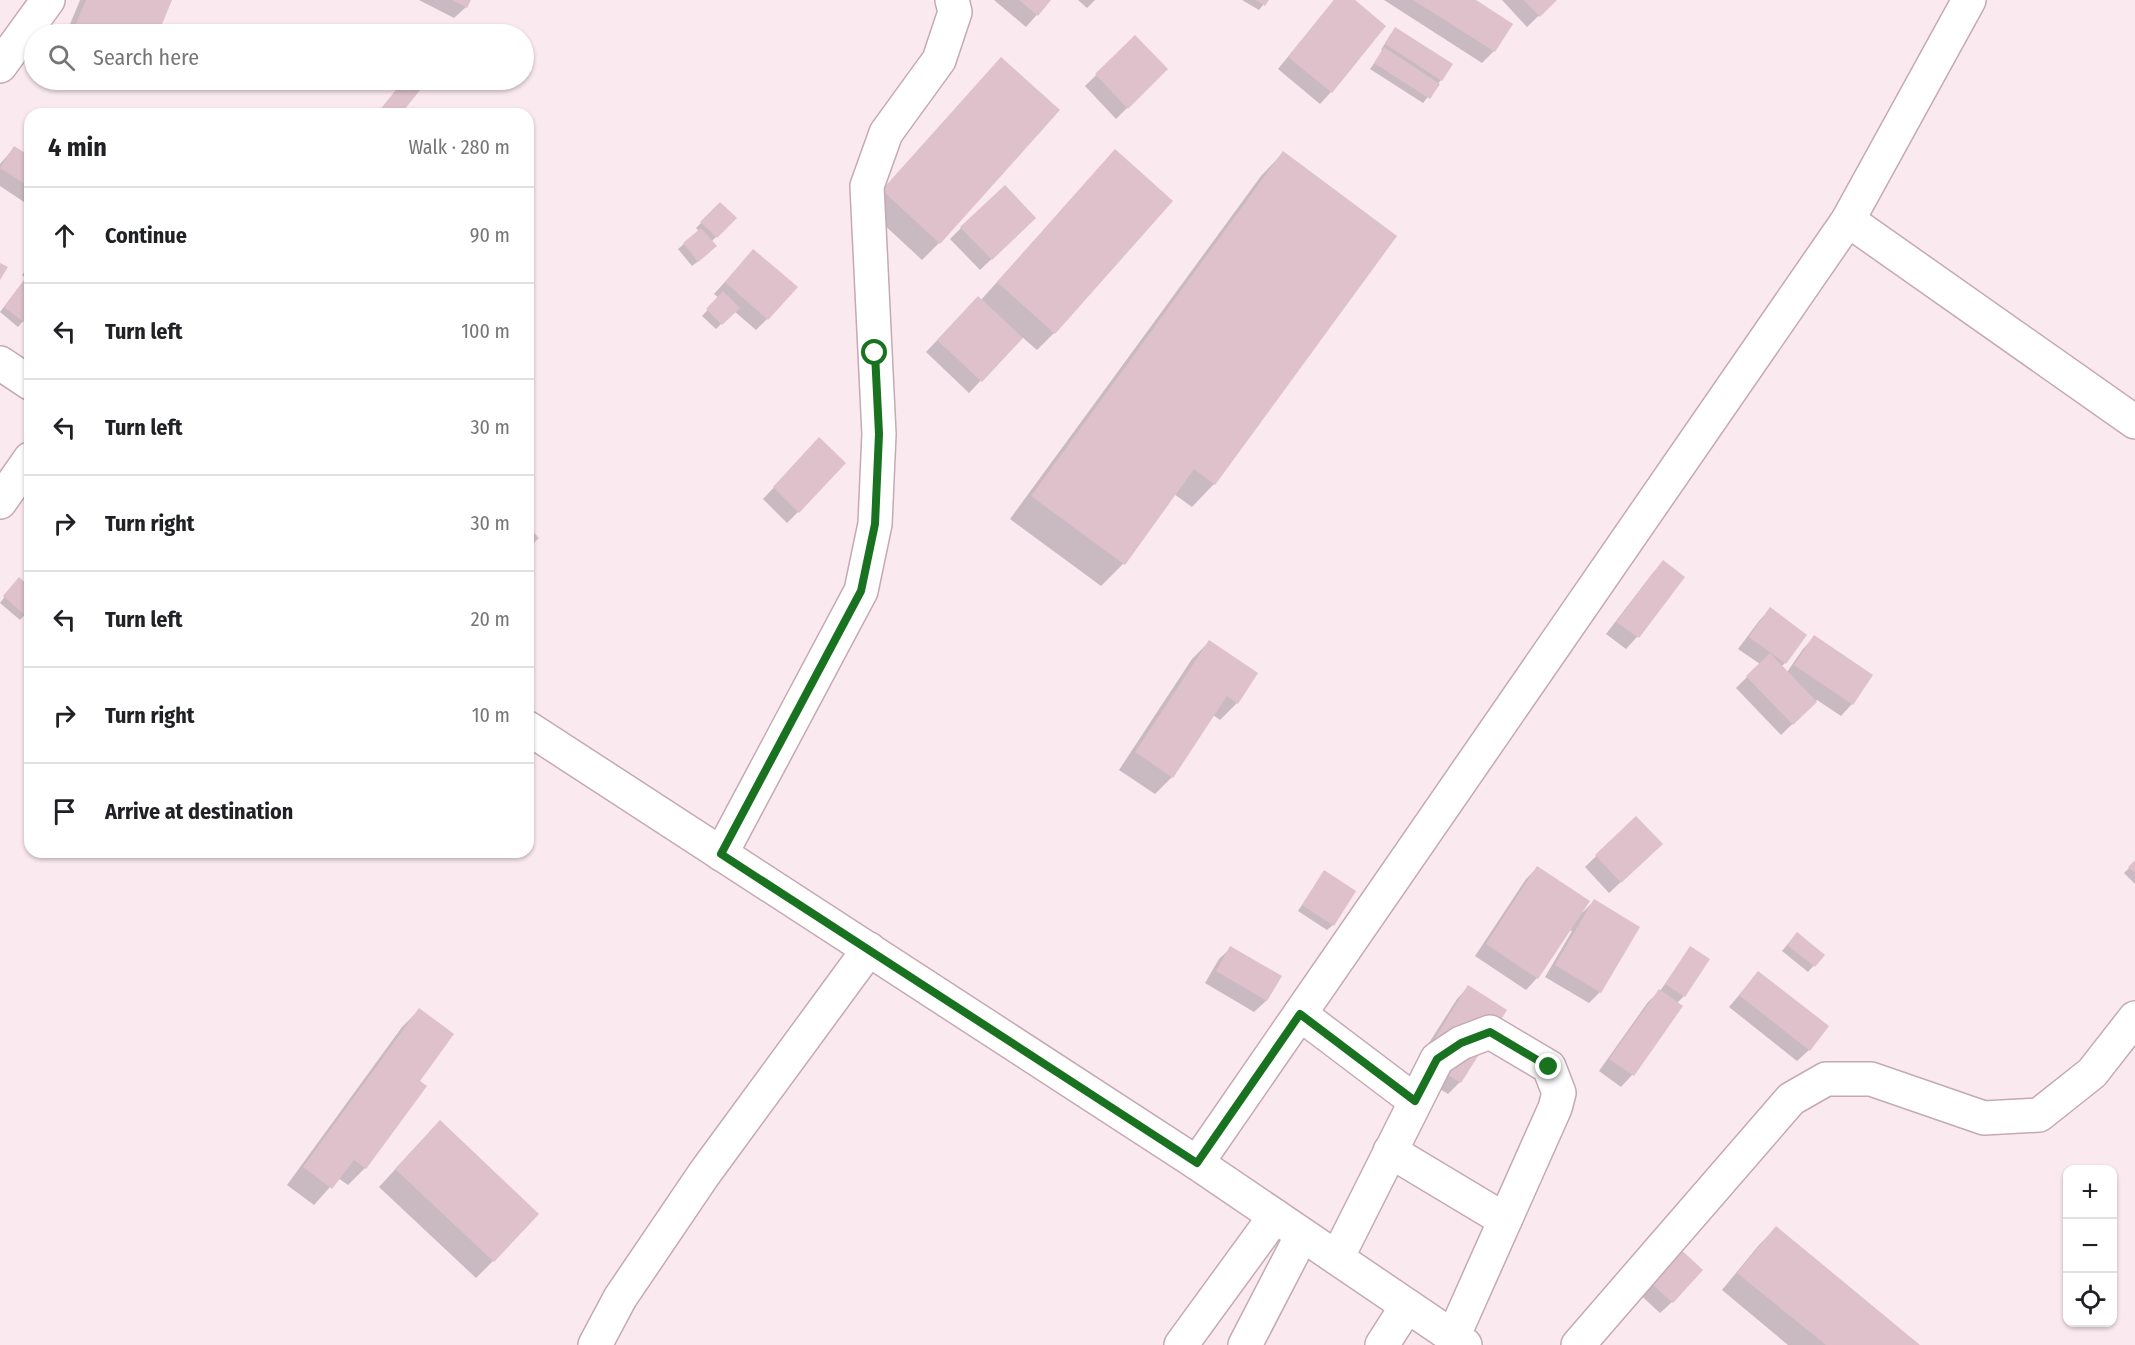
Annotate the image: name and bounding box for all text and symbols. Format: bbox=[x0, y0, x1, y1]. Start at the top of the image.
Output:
search box bbox=[24, 24, 534, 90]
icon: search bbox=[45, 41, 78, 74]
text: Search here bbox=[93, 44, 199, 71]
text: 4 min bbox=[48, 132, 107, 163]
text: Walk · 280 m bbox=[408, 135, 510, 159]
icon: ahead bbox=[48, 219, 81, 252]
text: Continue bbox=[105, 222, 187, 249]
text: 90 m bbox=[470, 223, 510, 247]
icon: left bbox=[48, 315, 81, 348]
text: Turn left bbox=[105, 318, 183, 345]
text: 100 m bbox=[461, 319, 510, 343]
route start bbox=[861, 339, 887, 365]
icon: left bbox=[48, 411, 81, 444]
text: Turn left bbox=[105, 414, 183, 441]
text: 30 m bbox=[470, 415, 510, 439]
icon: right bbox=[48, 507, 81, 540]
text: Turn right bbox=[105, 510, 194, 537]
text: 30 m bbox=[470, 511, 510, 535]
icon: left bbox=[48, 603, 81, 636]
text: Turn left bbox=[105, 606, 183, 633]
text: 20 m bbox=[471, 607, 510, 631]
icon: right bbox=[48, 699, 81, 732]
text: Turn right bbox=[105, 702, 194, 729]
text: 10 m bbox=[472, 703, 510, 727]
icon: arrive bbox=[48, 795, 81, 828]
text: Arrive at destination bbox=[105, 798, 293, 825]
route end bbox=[1535, 1053, 1561, 1079]
map controls bbox=[2063, 1165, 2117, 1327]
button: + bbox=[2063, 1165, 2117, 1219]
button: − bbox=[2063, 1219, 2117, 1273]
button: locate bbox=[2063, 1273, 2117, 1327]

